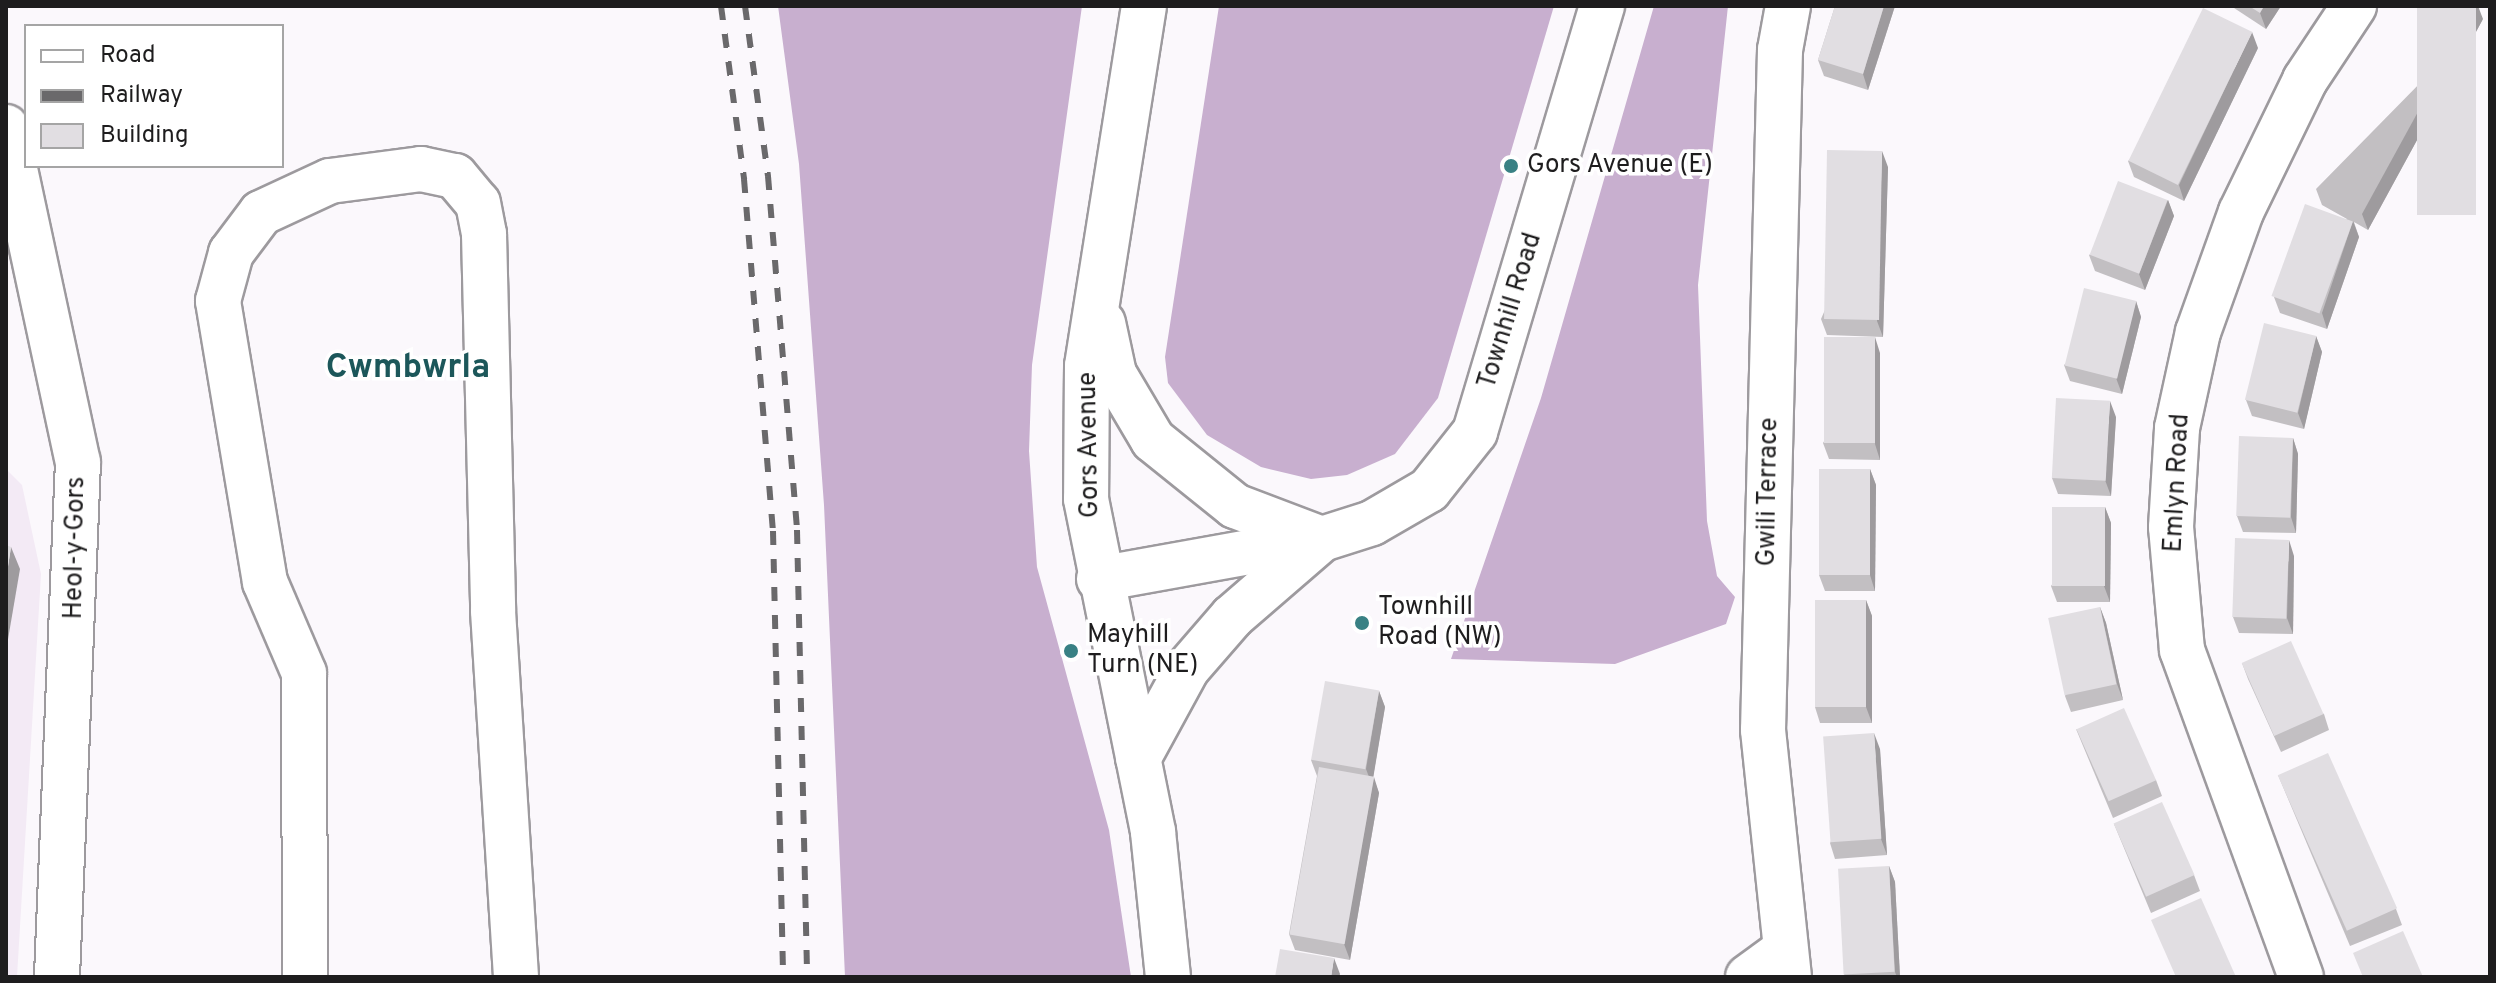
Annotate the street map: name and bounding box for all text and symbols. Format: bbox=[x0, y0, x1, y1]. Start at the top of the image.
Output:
legend bbox=[24, 24, 284, 168]
text: Road bbox=[100, 41, 156, 71]
text: Railway bbox=[100, 81, 183, 111]
text: Building bbox=[100, 121, 189, 151]
place label: Gors Avenue (E) bbox=[1527, 150, 1714, 182]
marker: Gors Avenue (E) bbox=[1502, 157, 1520, 175]
street label: Townhill Road bbox=[1472, 229, 1550, 393]
district label: Cwmbwrla bbox=[326, 349, 490, 389]
street label: Gors Avenue bbox=[1073, 371, 1107, 519]
street label: Emlyn Road bbox=[2159, 413, 2197, 553]
street label: Gwili Terrace bbox=[1752, 417, 1786, 567]
street label: Heol-y-Gors bbox=[59, 476, 93, 620]
place label: Townhill Road (NW) bbox=[1378, 592, 1502, 654]
marker: Townhill Road (NW) bbox=[1353, 614, 1371, 632]
place label: Mayhill Turn (NE) bbox=[1087, 620, 1198, 682]
marker: Mayhill Turn (NE) bbox=[1062, 642, 1080, 660]

